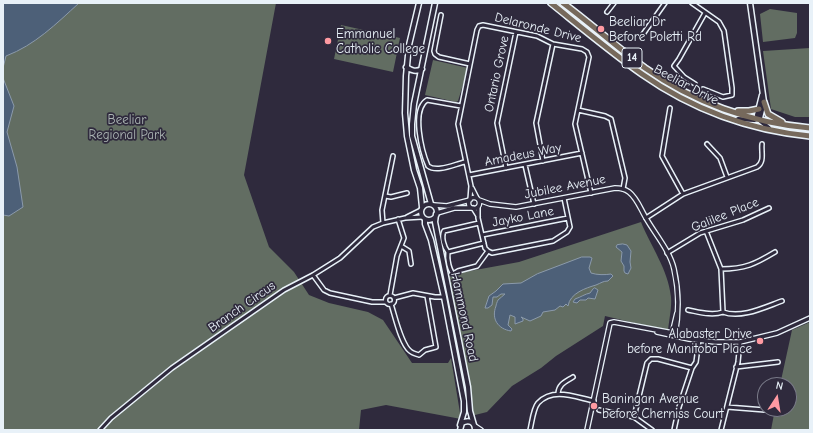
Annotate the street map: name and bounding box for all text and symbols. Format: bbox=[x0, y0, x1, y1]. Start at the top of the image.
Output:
street label: Delaronde Drive bbox=[493, 10, 583, 46]
place label: Beeliar Dr Before Poletti Rd bbox=[609, 14, 702, 45]
marker: Beeliar Dr Before Poletti Rd bbox=[596, 24, 606, 34]
place label: Emmanuel Catholic College bbox=[336, 26, 425, 57]
street label: Ontario Grove bbox=[481, 34, 513, 114]
marker: Emmanuel Catholic College bbox=[323, 36, 333, 46]
road number: 14 bbox=[622, 48, 642, 68]
street label: Beeliar Drive bbox=[651, 61, 721, 109]
park label: Beeliar Regional Park bbox=[89, 112, 165, 143]
street label: Amadeus Way bbox=[483, 140, 563, 170]
street label: Jubilee Avenue bbox=[523, 171, 607, 203]
street label: Galilee Place bbox=[689, 194, 761, 236]
street label: Jayko Lane bbox=[491, 203, 555, 231]
street label: Hammond Road bbox=[447, 271, 481, 363]
street label: Branch Circus bbox=[205, 278, 279, 336]
place label: Alabaster Drive before Manitoba Place bbox=[627, 326, 752, 357]
marker: Alabaster Drive before Manitoba Place bbox=[755, 336, 765, 346]
north arrow bbox=[757, 377, 797, 417]
text: N bbox=[775, 379, 784, 393]
place label: Baningan Avenue before Cherniss Court bbox=[602, 391, 724, 422]
marker: Baningan Avenue before Cherniss Court bbox=[589, 401, 599, 411]

